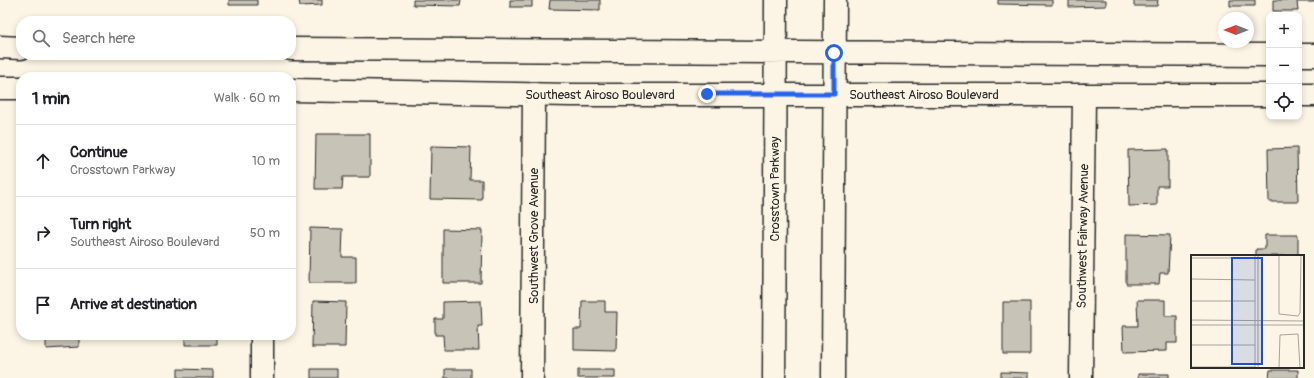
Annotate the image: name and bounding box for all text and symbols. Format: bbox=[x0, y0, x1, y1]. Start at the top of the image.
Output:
north arrow bbox=[1218, 12, 1254, 48]
map controls bbox=[1266, 12, 1302, 120]
button: + bbox=[1266, 12, 1302, 48]
search box bbox=[16, 16, 296, 60]
icon: search bbox=[30, 27, 52, 49]
text: Search here bbox=[62, 29, 135, 48]
route start bbox=[825, 44, 843, 62]
button: − bbox=[1266, 48, 1302, 84]
button: locate bbox=[1266, 84, 1302, 120]
route end bbox=[698, 85, 716, 103]
street label: Southeast Airoso Boulevard bbox=[525, 87, 675, 103]
street label: Southeast Airoso Boulevard bbox=[849, 87, 999, 103]
text: 1 min bbox=[32, 88, 70, 109]
text: Walk · 60 m bbox=[214, 90, 280, 106]
street label: Crosstown Parkway bbox=[767, 136, 783, 242]
text: Continue bbox=[70, 143, 128, 162]
icon: ahead bbox=[32, 150, 54, 172]
text: 10 m bbox=[252, 153, 280, 169]
text: Crosstown Parkway bbox=[70, 162, 175, 178]
street label: Southwest Fairway Avenue bbox=[1074, 163, 1092, 308]
street label: Southwest Grove Avenue bbox=[526, 167, 542, 304]
text: Turn right bbox=[70, 215, 131, 234]
icon: right bbox=[32, 222, 54, 244]
text: 50 m bbox=[250, 225, 280, 241]
text: Southeast Airoso Boulevard bbox=[70, 234, 220, 250]
inset map bbox=[1191, 255, 1304, 368]
icon: arrive bbox=[32, 294, 54, 316]
text: Arrive at destination bbox=[70, 295, 197, 314]

